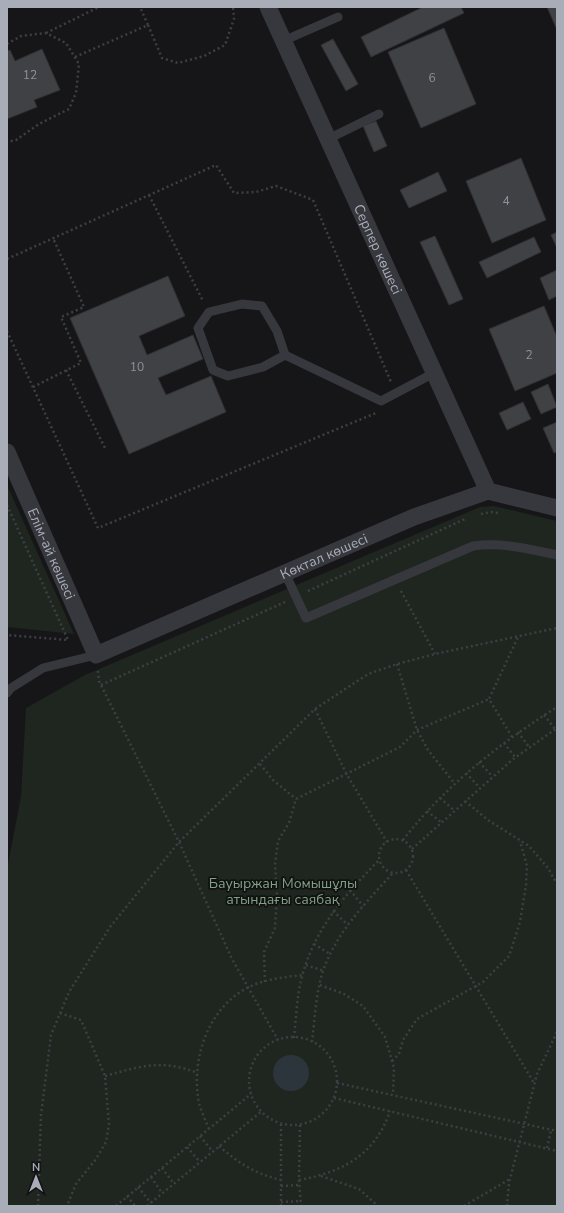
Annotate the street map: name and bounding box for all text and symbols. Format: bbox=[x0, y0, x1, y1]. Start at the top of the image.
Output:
house number: 12 bbox=[23, 67, 37, 83]
house number: 6 bbox=[428, 70, 436, 86]
house number: 4 bbox=[502, 193, 510, 209]
street label: Серпер көшесі bbox=[349, 201, 406, 297]
house number: 2 bbox=[525, 347, 533, 363]
house number: 10 bbox=[130, 359, 144, 375]
street label: Елім-ай көшесі bbox=[23, 505, 80, 603]
street label: Көктал көшесі bbox=[277, 529, 371, 584]
park label: Бауыржан Момышұлы атындағы саябақ bbox=[209, 874, 357, 909]
north arrow bbox=[16, 1157, 56, 1197]
text: N bbox=[32, 1160, 40, 1175]

